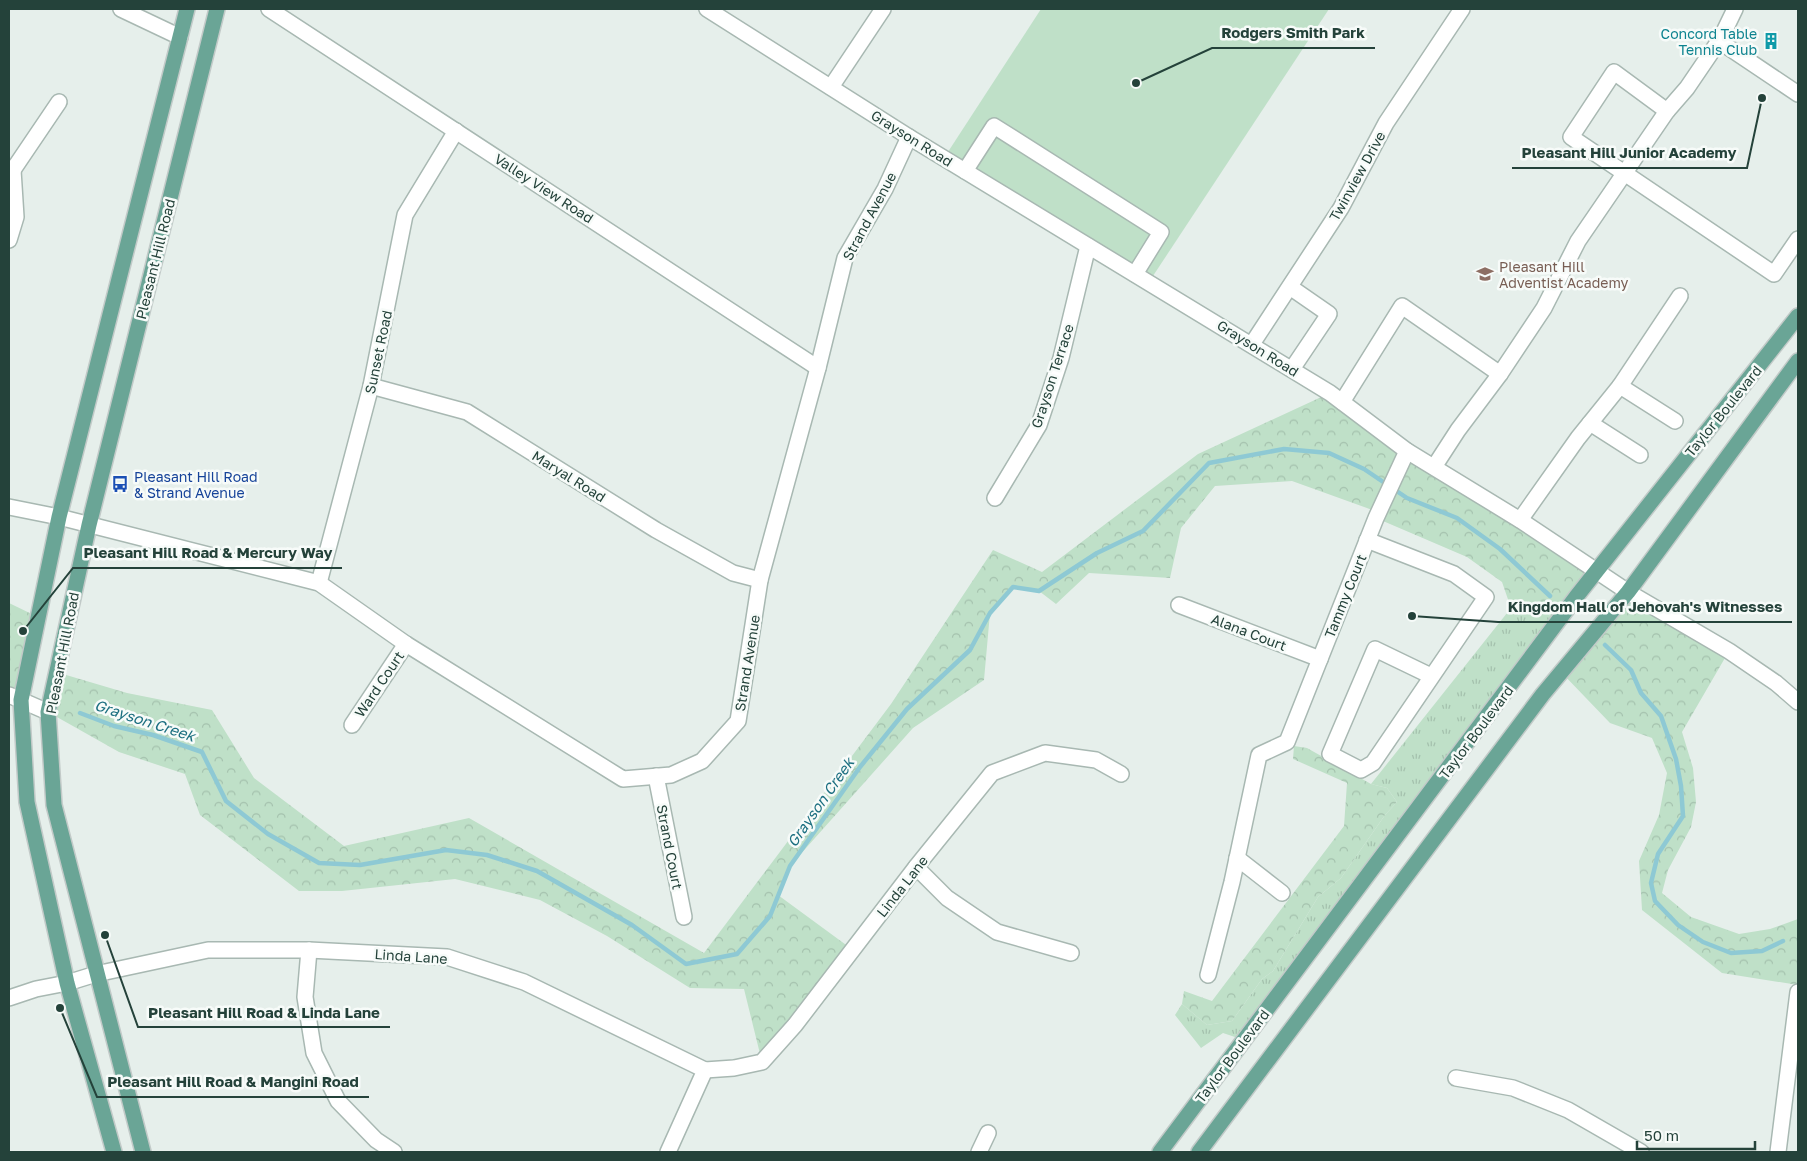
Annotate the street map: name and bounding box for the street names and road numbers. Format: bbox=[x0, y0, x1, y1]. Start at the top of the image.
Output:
street label: Grayson Road bbox=[868, 106, 956, 170]
street label: Twinview Drive bbox=[1325, 128, 1389, 224]
street label: Valley View Road bbox=[491, 150, 597, 226]
street label: Strand Avenue bbox=[839, 169, 899, 263]
street label: Pleasant Hill Road bbox=[132, 197, 178, 321]
street label: Sunset Road bbox=[361, 309, 395, 395]
street label: Grayson Road bbox=[1214, 316, 1302, 380]
street label: Grayson Terrace bbox=[1027, 322, 1077, 430]
street label: Taylor Boulevard bbox=[1681, 362, 1765, 460]
street label: Maryal Road bbox=[529, 447, 609, 505]
street label: Tammy Court bbox=[1320, 552, 1370, 640]
street label: Pleasant Hill Road bbox=[42, 591, 82, 715]
street label: Alana Court bbox=[1209, 610, 1289, 654]
street label: Strand Avenue bbox=[731, 613, 763, 713]
street label: Ward Court bbox=[351, 648, 407, 720]
street label: Taylor Boulevard bbox=[1435, 682, 1517, 782]
street label: Strand Court bbox=[653, 803, 687, 891]
street label: Linda Lane bbox=[873, 852, 931, 920]
street label: Linda Lane bbox=[374, 945, 448, 967]
street label: Taylor Boulevard bbox=[1191, 1006, 1273, 1106]

